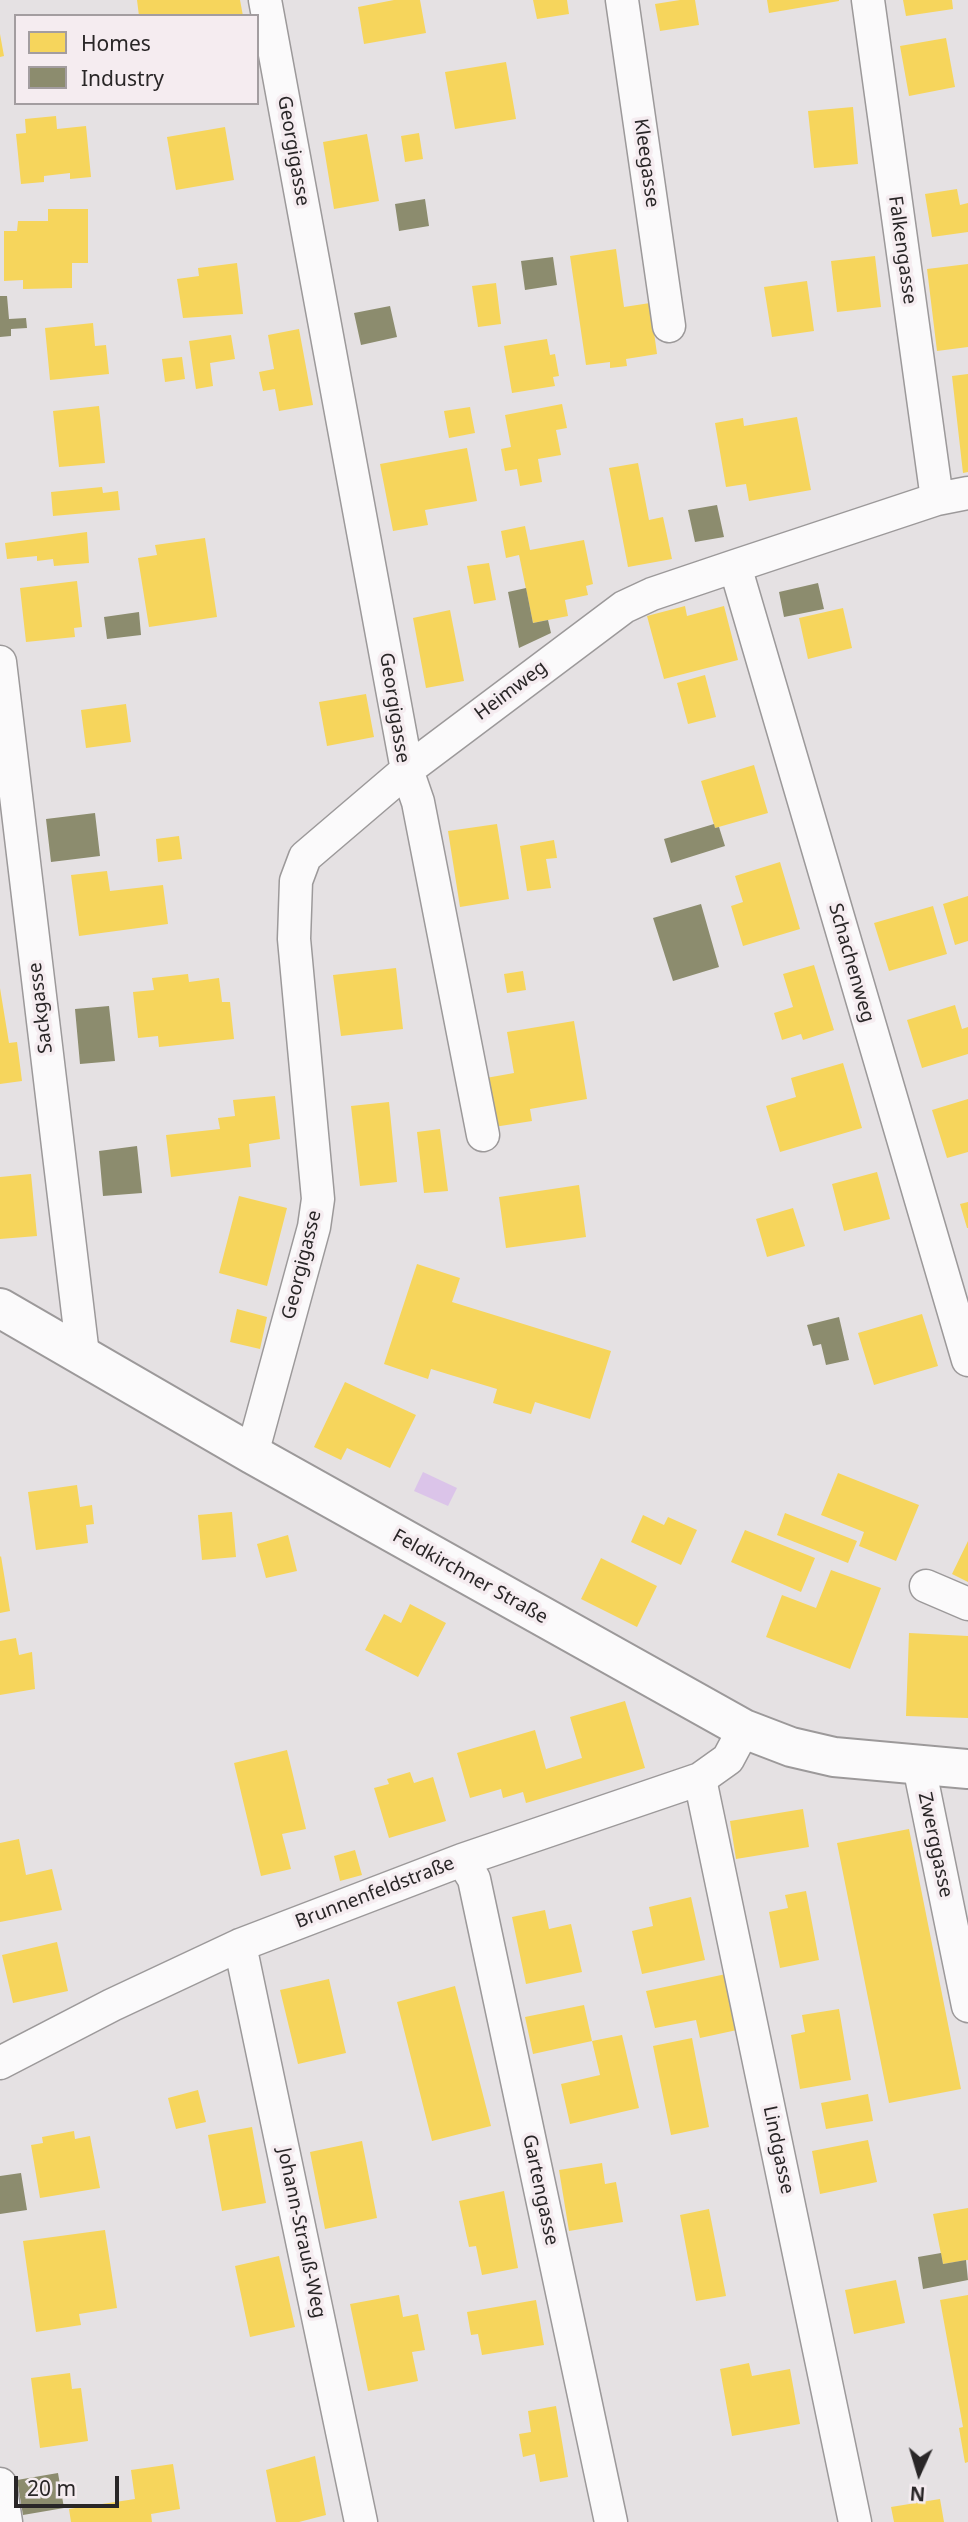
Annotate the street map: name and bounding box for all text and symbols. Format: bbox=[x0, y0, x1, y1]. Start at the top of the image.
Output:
legend bbox=[14, 14, 259, 105]
text: Homes bbox=[81, 29, 151, 57]
text: Industry bbox=[81, 64, 164, 92]
street label: Georgigasse bbox=[272, 94, 314, 208]
street label: Kleegasse bbox=[628, 117, 664, 209]
street label: Falkengasse bbox=[883, 194, 921, 306]
street label: Georgigasse bbox=[374, 651, 414, 765]
street label: Heimweg bbox=[470, 656, 552, 726]
street label: Schachenweg bbox=[823, 901, 879, 1025]
street label: Sackgasse bbox=[24, 961, 58, 1055]
street label: Georgigasse bbox=[277, 1208, 327, 1322]
street label: Feldkirchner Straße bbox=[388, 1525, 552, 1629]
street label: Zwerggasse bbox=[913, 1790, 957, 1900]
street label: Brunnenfeldstraße bbox=[292, 1852, 458, 1934]
street label: Lindgasse bbox=[758, 2104, 798, 2196]
street label: Gartengasse bbox=[517, 2132, 563, 2248]
street label: Johann-Strauß-Weg bbox=[272, 2146, 330, 2320]
north arrow bbox=[884, 2438, 954, 2508]
scale bar bbox=[18, 2462, 122, 2506]
text: 20 m bbox=[27, 2474, 76, 2502]
text: N bbox=[909, 2480, 926, 2507]

